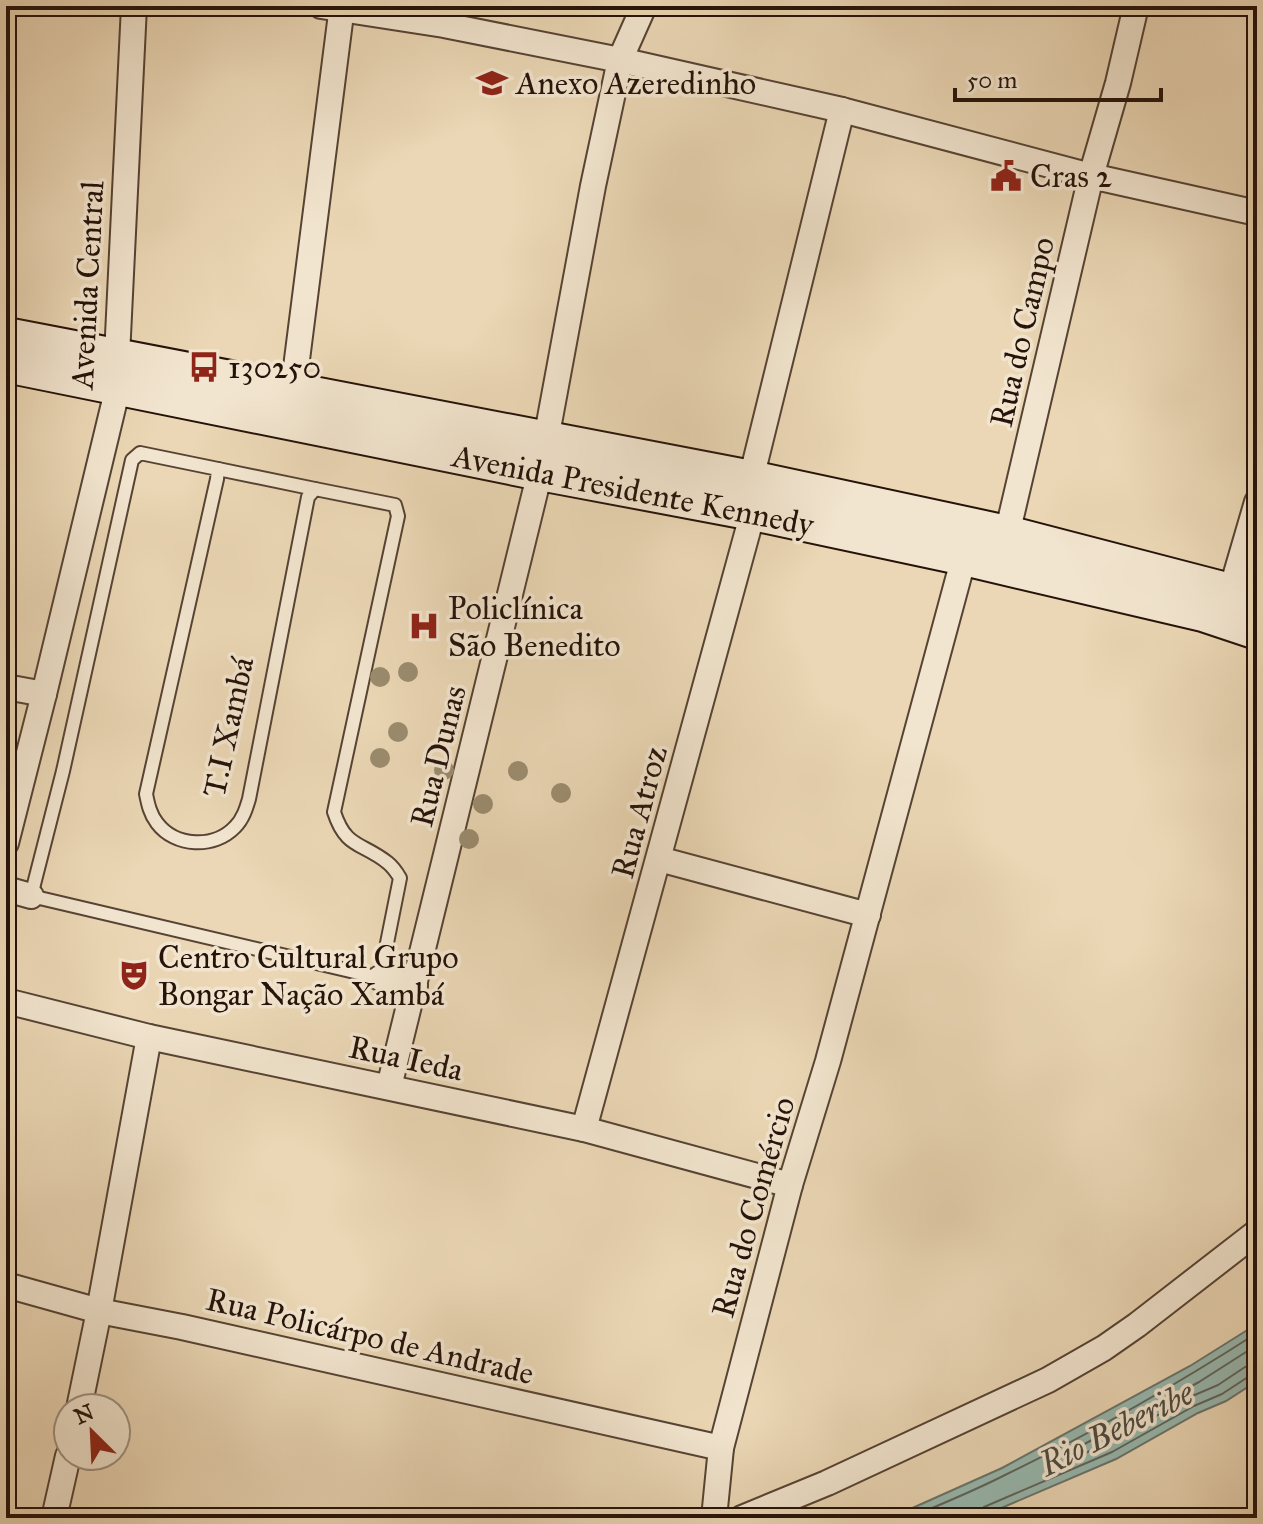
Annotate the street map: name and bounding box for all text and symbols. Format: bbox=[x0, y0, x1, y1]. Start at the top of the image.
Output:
scale bar bbox=[955, 52, 1161, 102]
place label: Anexo Azeredinho bbox=[514, 64, 756, 103]
text: 50 m bbox=[967, 65, 1017, 95]
school or university icon: Anexo Azeredinho bbox=[475, 66, 509, 100]
place label: Cras 2 bbox=[1030, 157, 1112, 196]
public building icon: Cras 2 bbox=[989, 159, 1023, 193]
street label: Avenida Central bbox=[62, 179, 112, 392]
street label: Rua do Campo bbox=[982, 233, 1063, 431]
place label: 130250 bbox=[228, 348, 321, 387]
bus stop icon: 130250 bbox=[187, 350, 221, 384]
street label: Avenida Presidente Kennedy bbox=[447, 436, 818, 545]
place label: Policlínica São Benedito bbox=[448, 589, 621, 665]
hospital icon: Policlínica São Benedito bbox=[407, 609, 441, 643]
street label: T.I Xambá bbox=[195, 653, 262, 801]
street label: Rua Dunas bbox=[402, 681, 475, 831]
street label: Rua Atroz bbox=[603, 742, 676, 883]
place label: Centro Cultural Grupo Bongar Nação Xambá bbox=[158, 938, 459, 1014]
theatre icon: Centro Cultural Grupo Bongar Nação Xambá bbox=[117, 958, 151, 992]
street label: Rua Ieda bbox=[345, 1027, 467, 1090]
street label: Rua do Comércio bbox=[703, 1092, 804, 1322]
street label: Rua Policárpo de Andrade bbox=[202, 1280, 538, 1393]
water label: Rio Beberibe bbox=[1031, 1372, 1201, 1485]
north arrow bbox=[52, 1392, 132, 1472]
text: N bbox=[70, 1398, 98, 1430]

